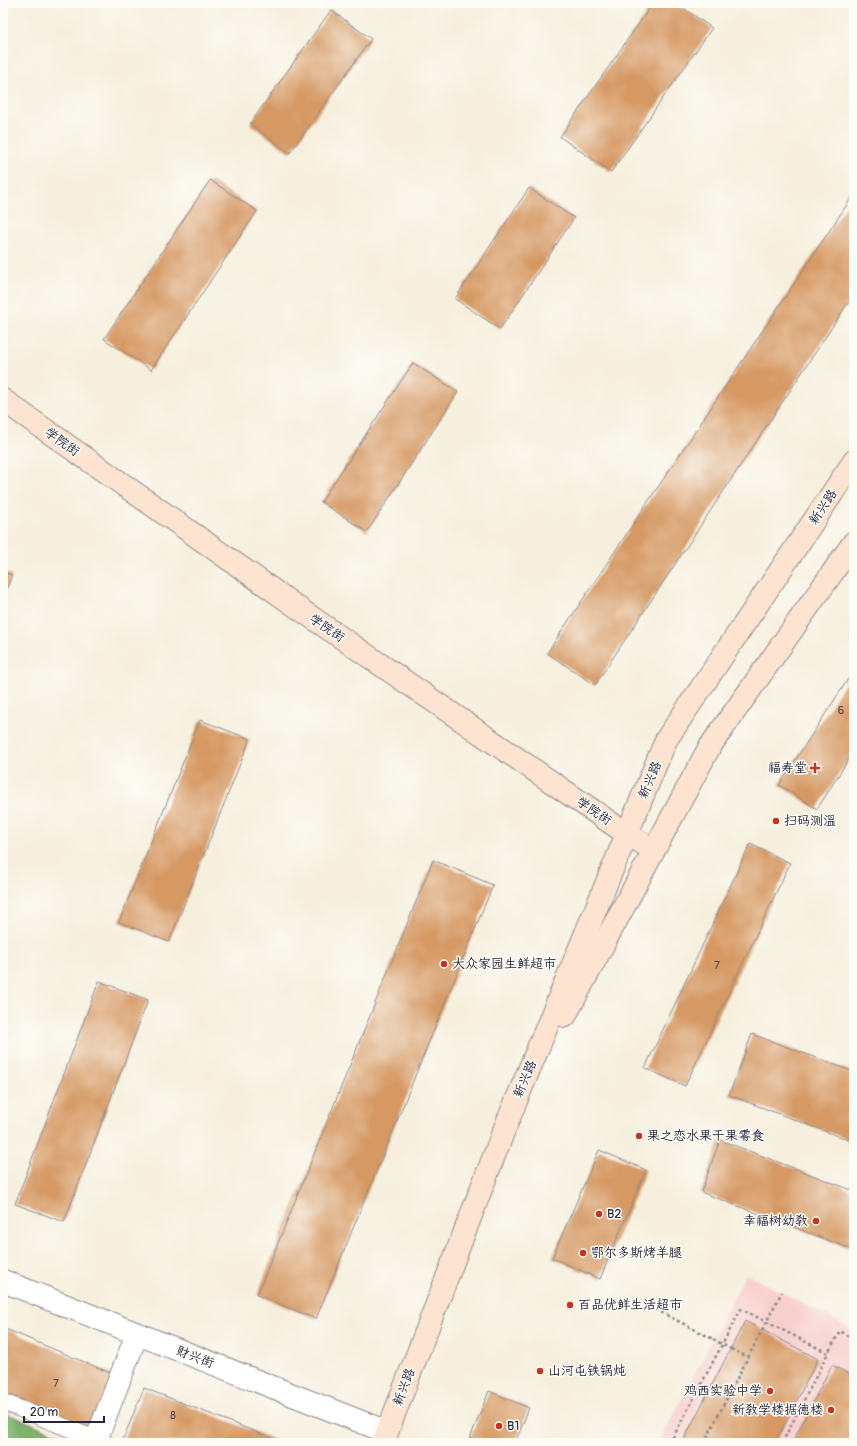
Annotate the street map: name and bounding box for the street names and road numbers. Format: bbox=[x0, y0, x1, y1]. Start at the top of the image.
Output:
street label: 学院街 bbox=[41, 424, 83, 460]
street label: 新兴路 bbox=[805, 486, 841, 528]
street label: 学院街 bbox=[306, 610, 348, 646]
street label: 新兴路 bbox=[635, 759, 665, 801]
street label: 学院街 bbox=[573, 793, 615, 829]
street label: 新兴路 bbox=[510, 1058, 540, 1100]
street label: 财兴街 bbox=[174, 1343, 216, 1371]
street label: 新兴路 bbox=[390, 1366, 418, 1408]

